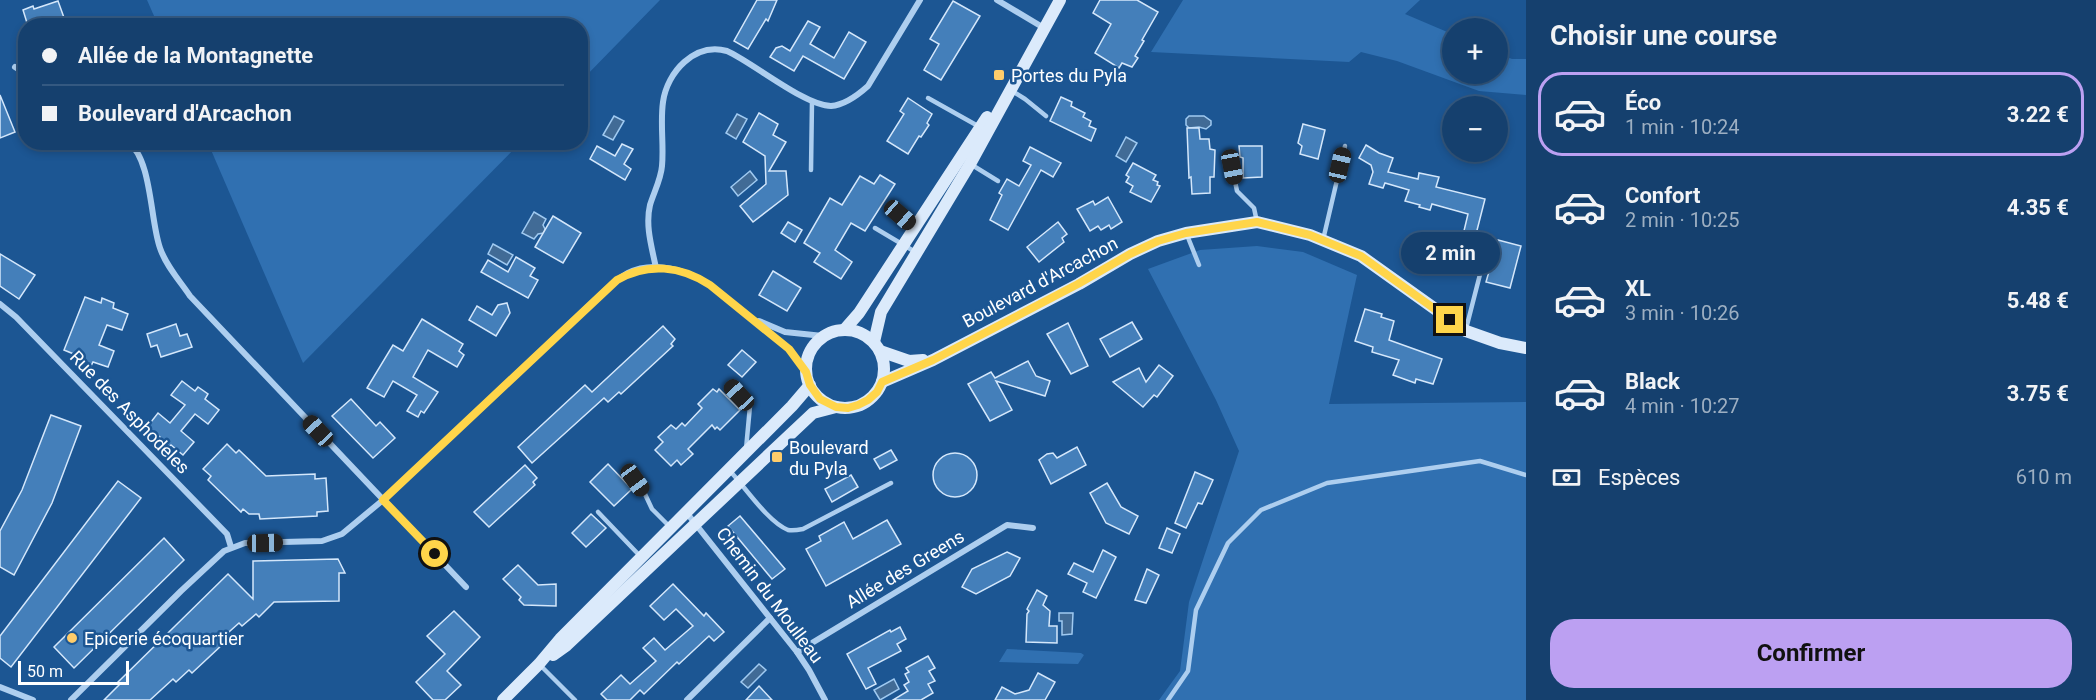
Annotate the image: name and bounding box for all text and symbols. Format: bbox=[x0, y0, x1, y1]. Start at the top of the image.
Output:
map controls bbox=[1442, 18, 1508, 162]
button: + bbox=[1442, 18, 1508, 84]
text: Choisir une course bbox=[1550, 20, 1777, 52]
text: Allée de la Montagnette bbox=[78, 43, 313, 68]
place label: Portes du Pyla bbox=[1011, 65, 1127, 86]
marker: Portes du Pyla bbox=[992, 68, 1006, 82]
icon: car bbox=[1553, 87, 1607, 141]
text: Éco bbox=[1625, 90, 1661, 115]
button: − bbox=[1442, 96, 1508, 162]
text: Boulevard d'Arcachon bbox=[78, 101, 292, 126]
text: 3.22 € bbox=[2007, 102, 2069, 127]
text: 1 min · 10:24 bbox=[1625, 115, 1740, 139]
car bbox=[1327, 145, 1353, 185]
car bbox=[1220, 148, 1244, 186]
icon: car bbox=[1553, 180, 1607, 234]
text: Confort bbox=[1625, 183, 1700, 208]
text: 4.35 € bbox=[2007, 195, 2069, 220]
car bbox=[881, 196, 919, 234]
text: 2 min · 10:25 bbox=[1625, 208, 1740, 232]
street label: Boulevard d'Arcachon bbox=[959, 232, 1121, 332]
callout: 2 min bbox=[1400, 233, 1500, 275]
text: 2 min bbox=[1425, 241, 1476, 265]
icon: car bbox=[1553, 273, 1607, 327]
text: XL bbox=[1625, 276, 1651, 301]
text: 5.48 € bbox=[2007, 288, 2069, 313]
text: 3 min · 10:26 bbox=[1625, 301, 1740, 325]
route end bbox=[1436, 306, 1463, 333]
street label: Rue des Asphodeles bbox=[66, 346, 194, 478]
icon: car bbox=[1553, 366, 1607, 420]
text: Black bbox=[1625, 369, 1680, 394]
car bbox=[720, 376, 758, 414]
text: 3.75 € bbox=[2007, 381, 2069, 406]
text: 4 min · 10:27 bbox=[1625, 394, 1740, 418]
car bbox=[299, 412, 337, 450]
place label: Boulevard du Pyla bbox=[789, 437, 869, 479]
marker: Boulevard du Pyla bbox=[770, 450, 784, 464]
car bbox=[617, 460, 653, 500]
icon: cash bbox=[1550, 461, 1583, 494]
text: Espèces bbox=[1598, 465, 1680, 490]
text: 610 m bbox=[2016, 465, 2072, 489]
street label: Chemin du Moulleau bbox=[712, 523, 828, 667]
street label: Allée des Greens bbox=[842, 525, 968, 613]
car bbox=[247, 534, 283, 552]
route start bbox=[421, 540, 448, 567]
button: Confirmer bbox=[1550, 619, 2072, 688]
place label: Epicerie écoquartier bbox=[84, 628, 244, 649]
marker: Epicerie écoquartier bbox=[65, 631, 79, 645]
scale bar bbox=[18, 658, 129, 686]
text: 50 m bbox=[27, 662, 63, 681]

